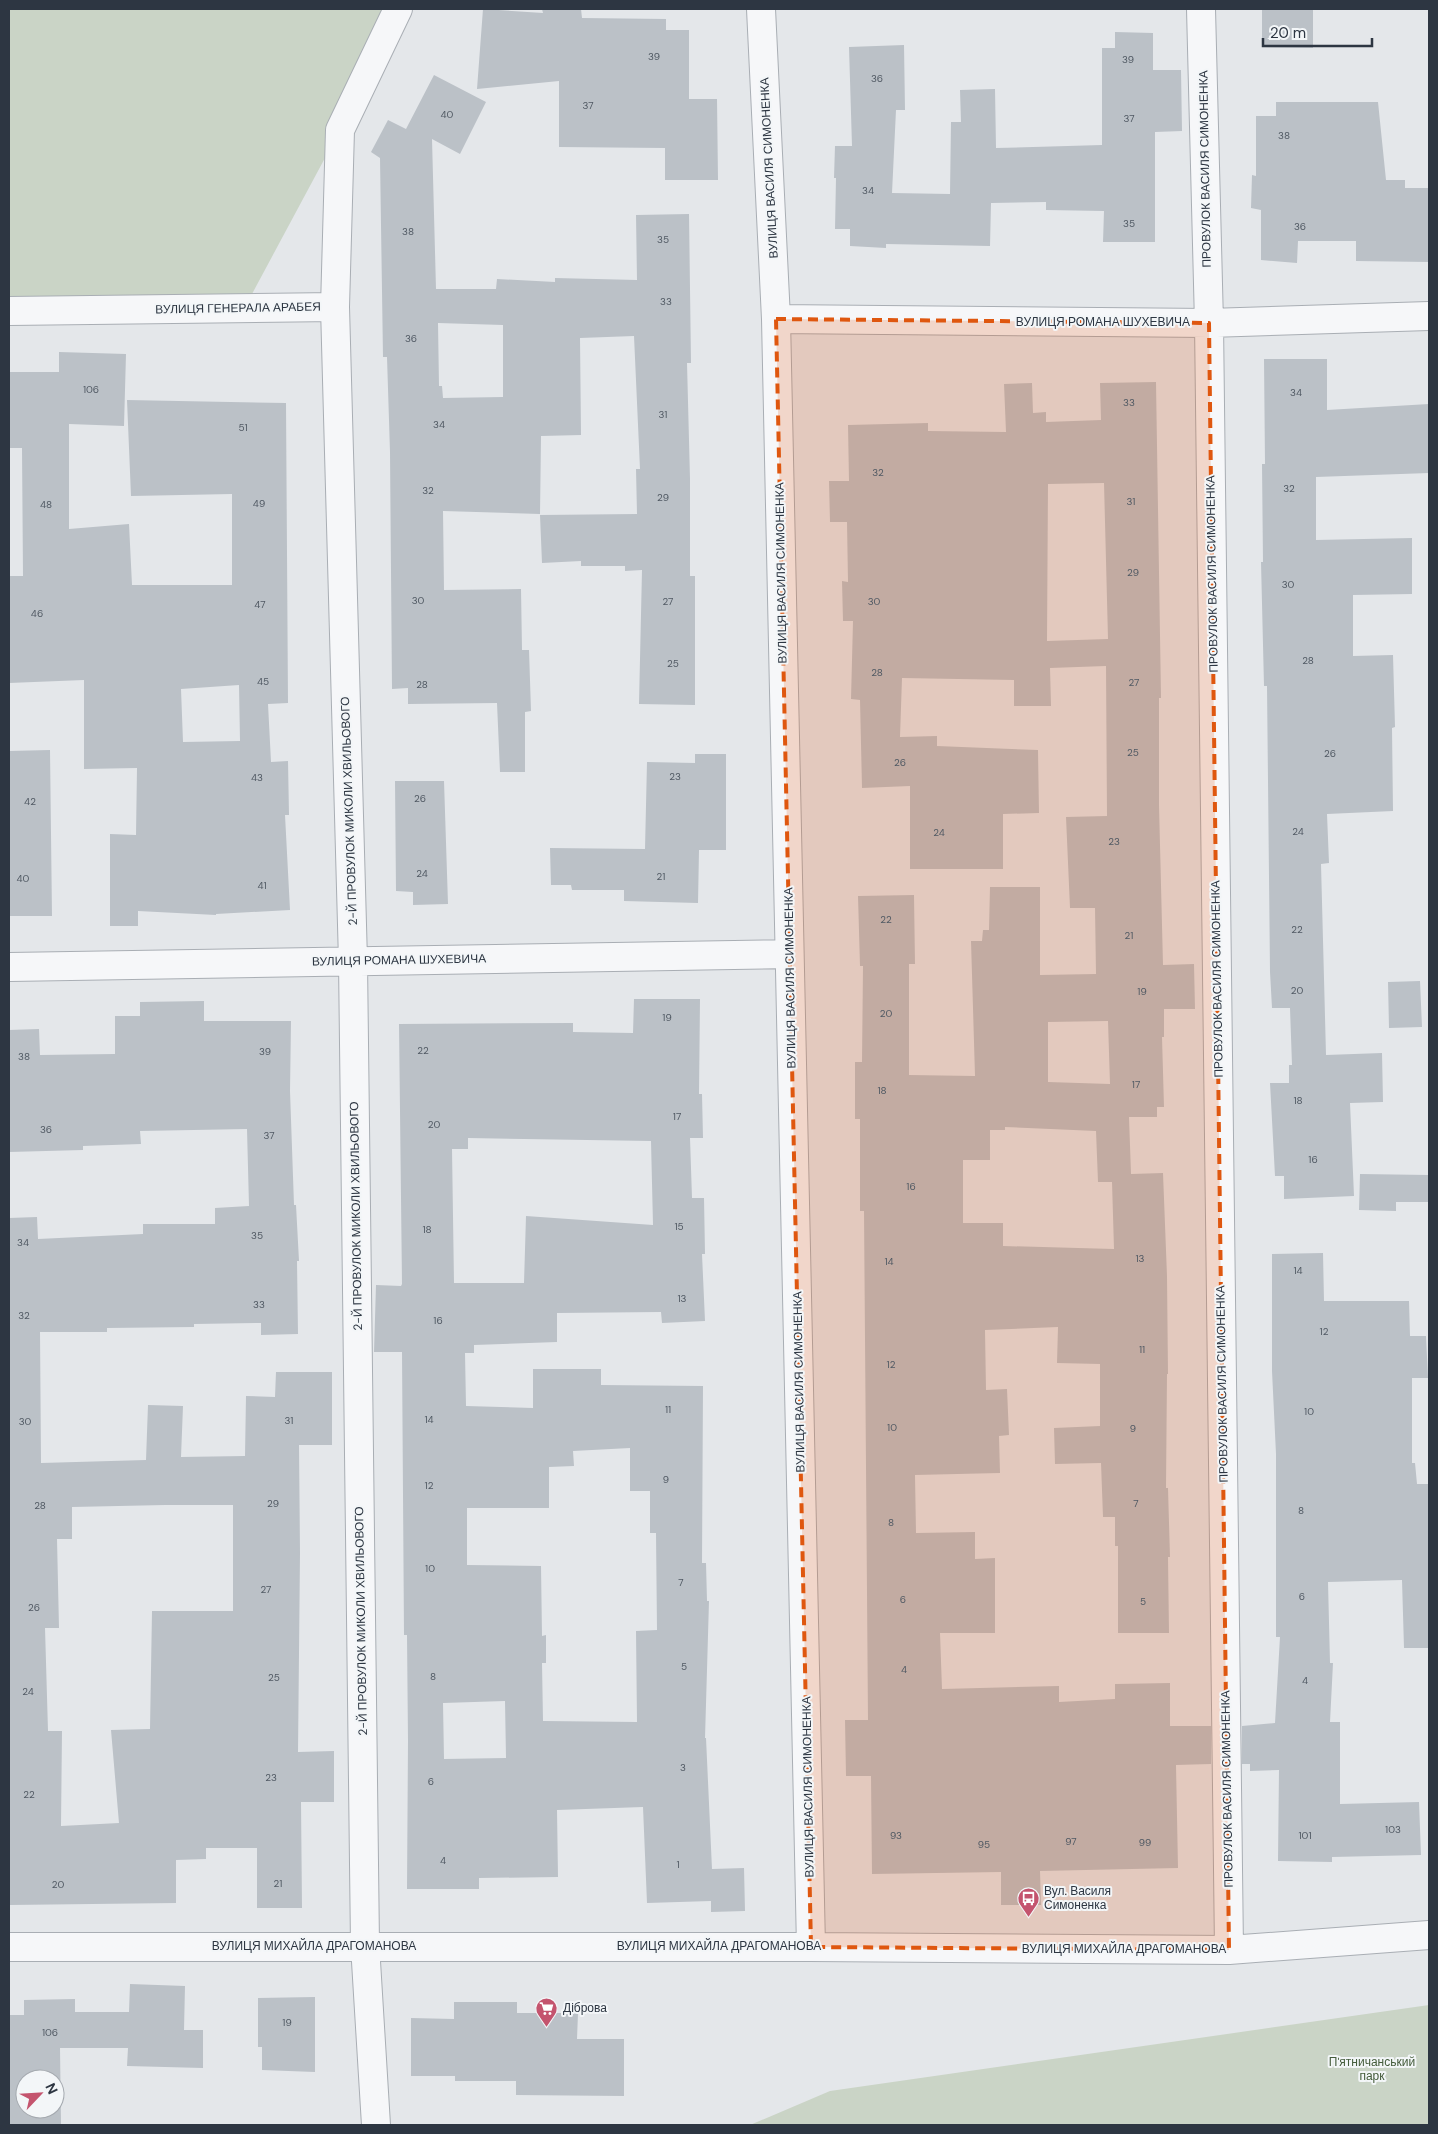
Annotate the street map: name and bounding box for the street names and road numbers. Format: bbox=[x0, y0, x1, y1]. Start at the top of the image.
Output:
street label: ПРОВУЛОК ВАСИЛЯ СИМОНЕНКА bbox=[1195, 70, 1215, 268]
street label: ВУЛИЦЯ ВАСИЛЯ СИМОНЕНКА bbox=[756, 77, 782, 259]
street label: ВУЛИЦЯ ГЕНЕРАЛА АРАБЕЯ bbox=[155, 299, 321, 317]
street label: ВУЛИЦЯ РОМАНА ШУХЕВИЧА bbox=[1016, 314, 1190, 330]
street label: ПРОВУЛОК ВАСИЛЯ СИМОНЕНКА bbox=[1202, 475, 1222, 673]
street label: ВУЛИЦЯ ВАСИЛЯ СИМОНЕНКА bbox=[771, 482, 791, 664]
street label: 2-Й ПРОВУЛОК МИКОЛИ ХВИЛЬОВОГО bbox=[337, 696, 361, 926]
street label: ПРОВУЛОК ВАСИЛЯ СИМОНЕНКА bbox=[1207, 880, 1227, 1078]
street label: ВУЛИЦЯ ВАСИЛЯ СИМОНЕНКА bbox=[780, 887, 800, 1069]
street label: ВУЛИЦЯ РОМАНА ШУХЕВИЧА bbox=[312, 950, 486, 970]
street label: 2-Й ПРОВУЛОК МИКОЛИ ХВИЛЬОВОГО bbox=[346, 1101, 366, 1331]
street label: ПРОВУЛОК ВАСИЛЯ СИМОНЕНКА bbox=[1212, 1285, 1232, 1483]
street label: ВУЛИЦЯ ВАСИЛЯ СИМОНЕНКА bbox=[789, 1291, 809, 1473]
street label: 2-Й ПРОВУЛОК МИКОЛИ ХВИЛЬОВОГО bbox=[351, 1506, 371, 1736]
street label: ПРОВУЛОК ВАСИЛЯ СИМОНЕНКА bbox=[1217, 1690, 1237, 1888]
street label: ВУЛИЦЯ ВАСИЛЯ СИМОНЕНКА bbox=[798, 1696, 818, 1878]
street label: ВУЛИЦЯ МИХАЙЛА ДРАГОМАНОВА bbox=[212, 1938, 416, 1954]
street label: ВУЛИЦЯ МИХАЙЛА ДРАГОМАНОВА bbox=[617, 1938, 821, 1954]
street label: ВУЛИЦЯ МИХАЙЛА ДРАГОМАНОВА bbox=[1022, 1941, 1226, 1957]

